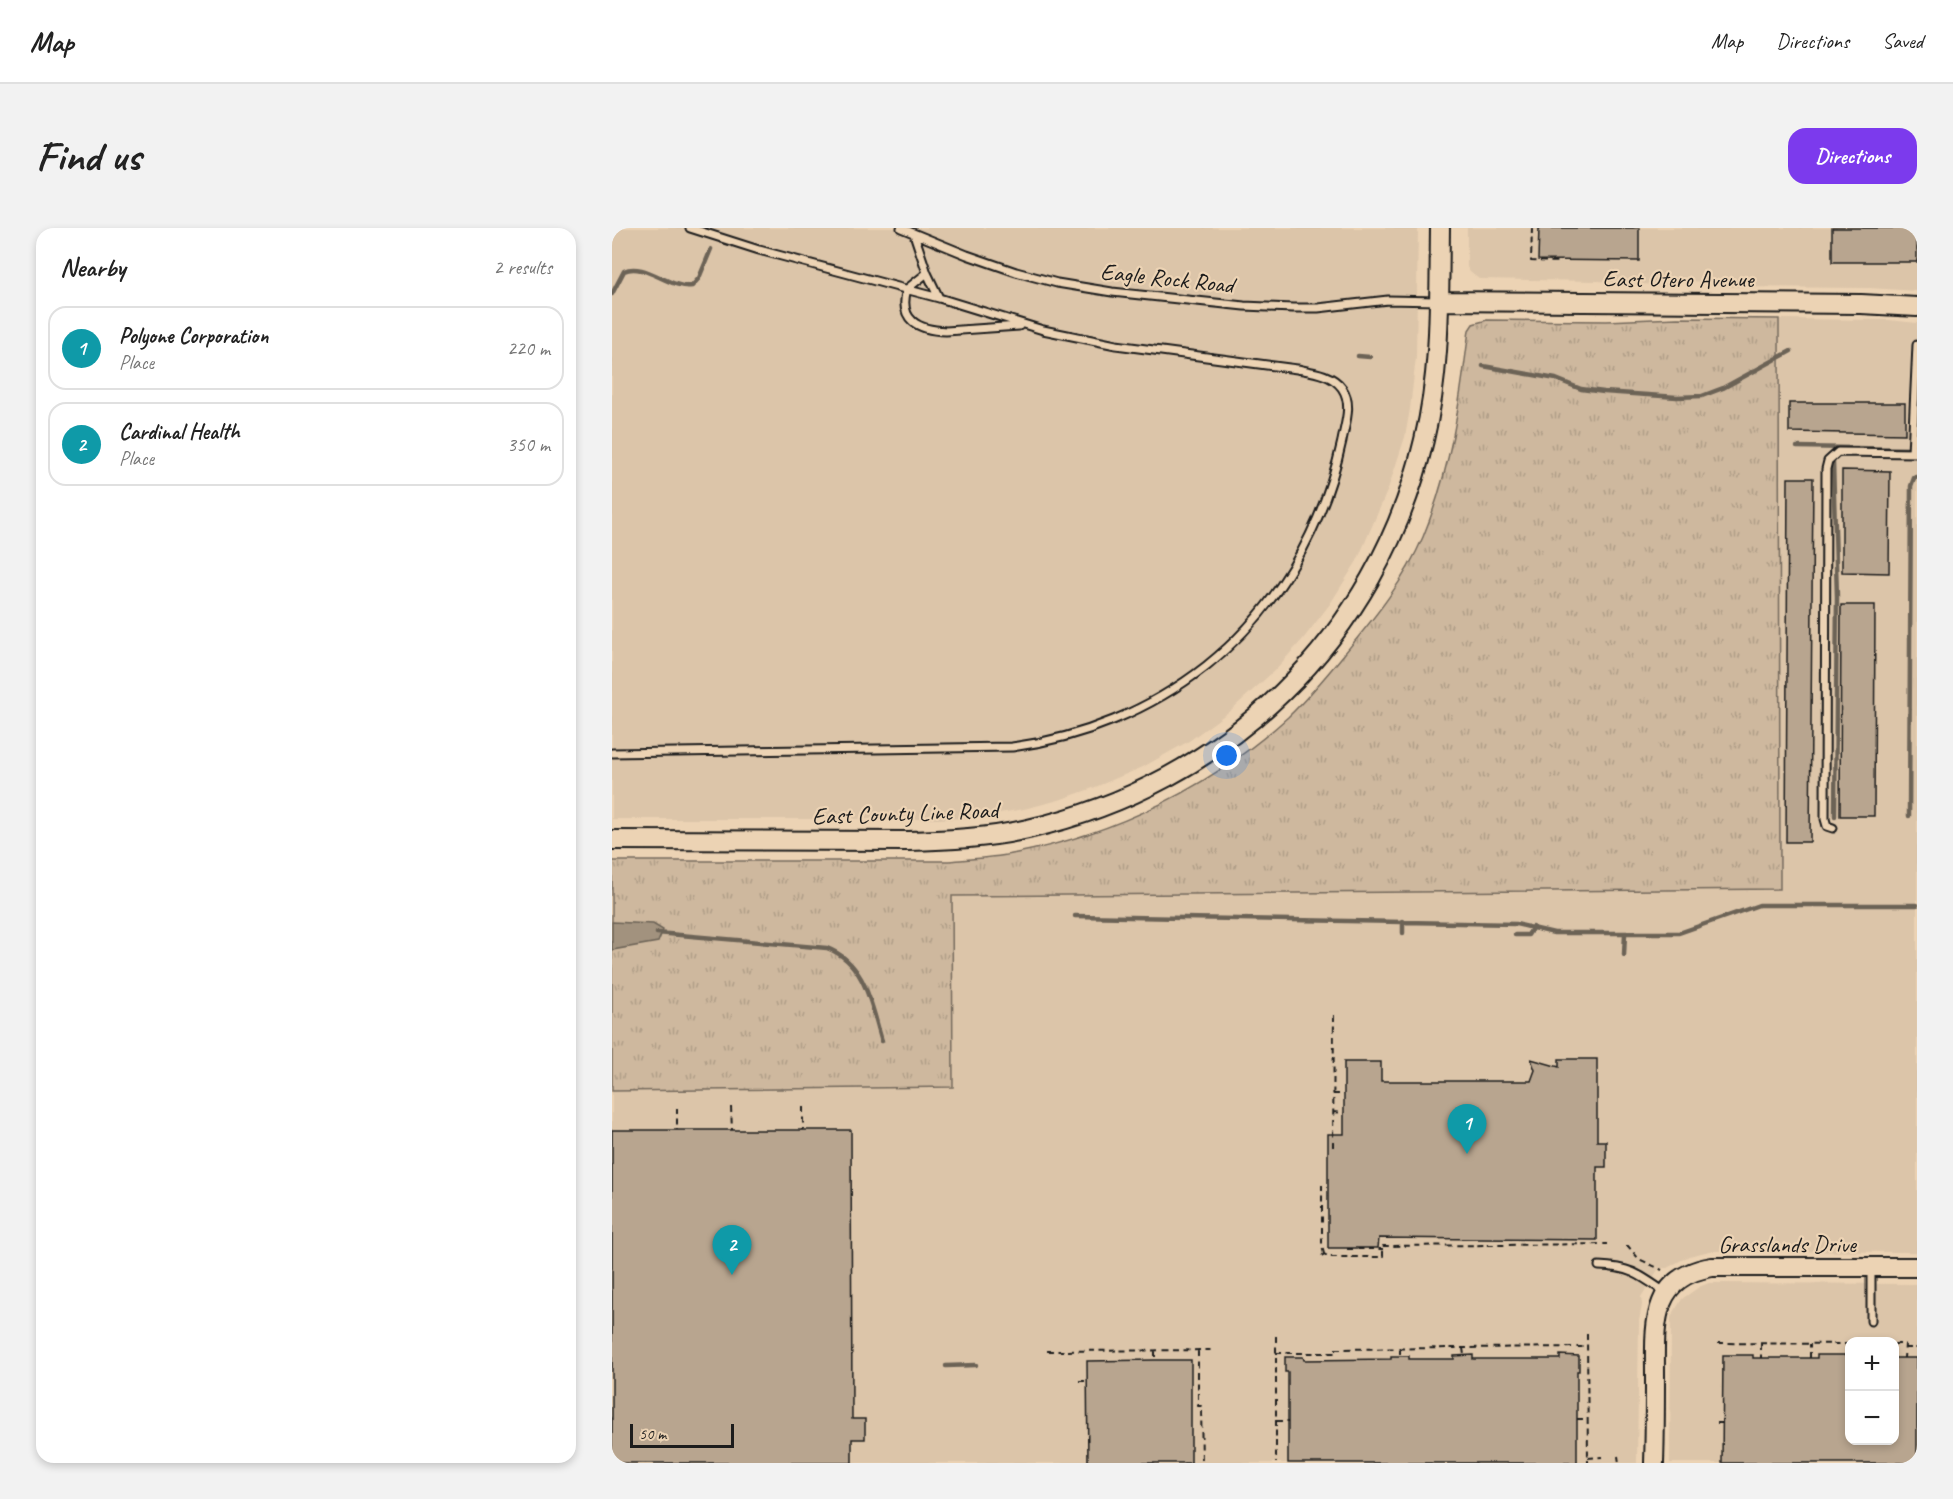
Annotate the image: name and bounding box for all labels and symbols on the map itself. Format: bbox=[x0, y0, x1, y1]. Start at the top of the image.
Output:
street label: Eagle Rock Road bbox=[1099, 256, 1238, 300]
street label: East Otero Avenue bbox=[1603, 264, 1756, 294]
your location bbox=[1212, 741, 1241, 770]
street label: East County Line Road bbox=[811, 795, 1002, 831]
pin: 1 bbox=[1448, 1104, 1486, 1154]
pin: 2 bbox=[712, 1226, 752, 1275]
street label: Grasslands Drive bbox=[1718, 1229, 1858, 1259]
scale bar bbox=[630, 1421, 734, 1448]

